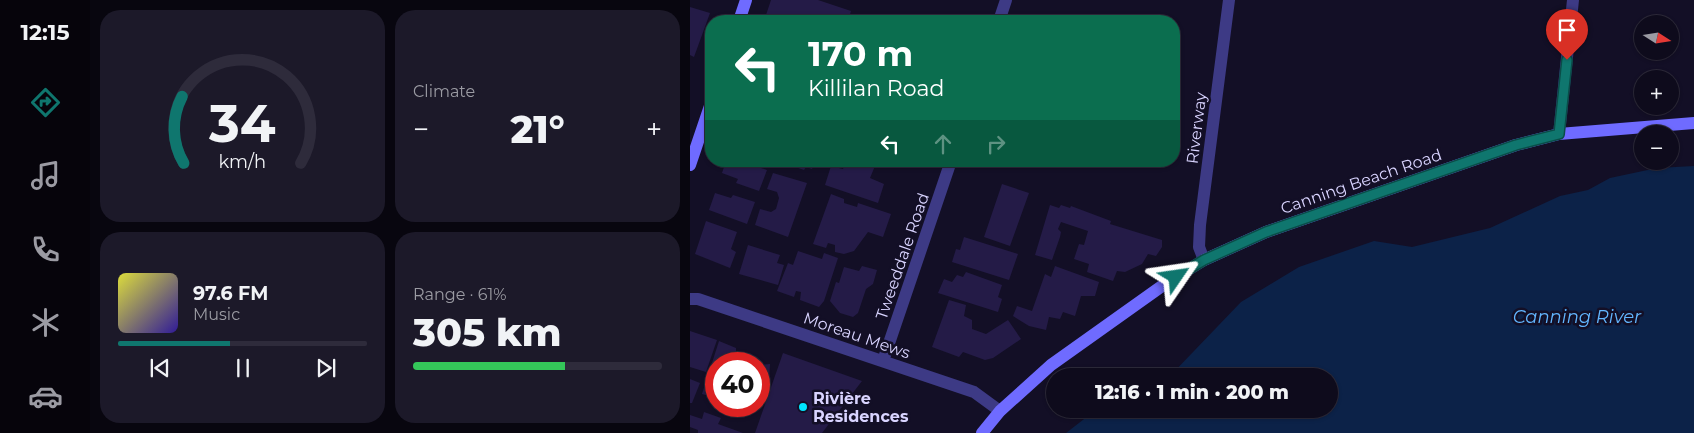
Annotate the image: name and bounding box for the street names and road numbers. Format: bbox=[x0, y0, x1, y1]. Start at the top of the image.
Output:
street label: Riverway bbox=[1183, 91, 1210, 165]
street label: Canning Beach Road bbox=[1278, 145, 1444, 218]
street label: Tweeddale Road bbox=[872, 190, 933, 322]
street label: Moreau Mews bbox=[801, 308, 913, 363]

